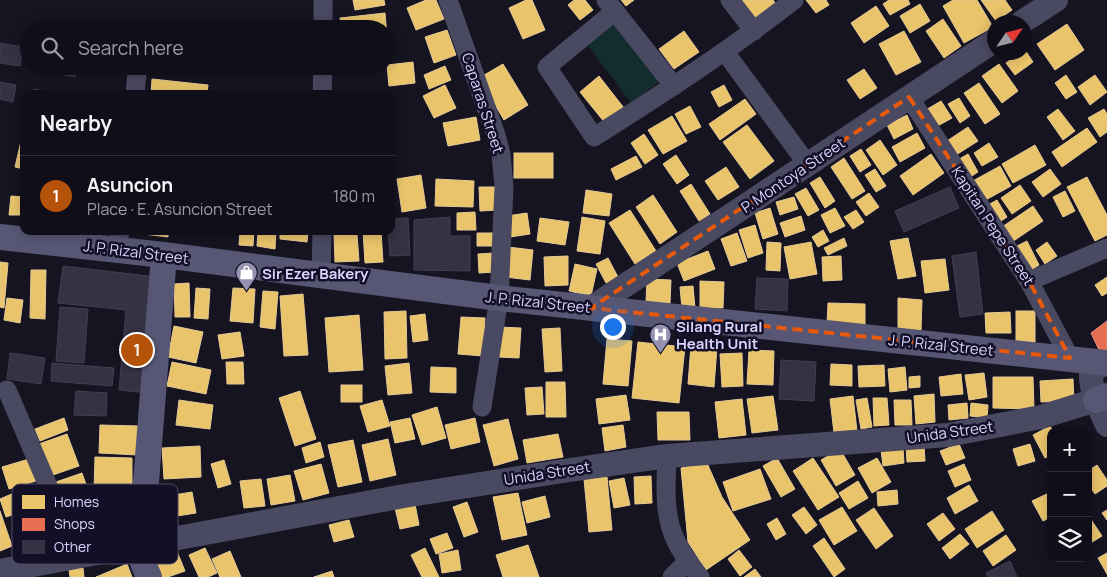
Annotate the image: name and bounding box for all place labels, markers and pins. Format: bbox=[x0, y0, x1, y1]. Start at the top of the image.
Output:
shop icon: Sir Ezer Bakery bbox=[234, 261, 258, 292]
place label: Sir Ezer Bakery bbox=[262, 263, 369, 284]
place label: Silang Rural Health Unit bbox=[676, 316, 762, 354]
hospital icon: Silang Rural Health Unit bbox=[648, 323, 672, 354]
pin: 1 bbox=[121, 331, 153, 369]

